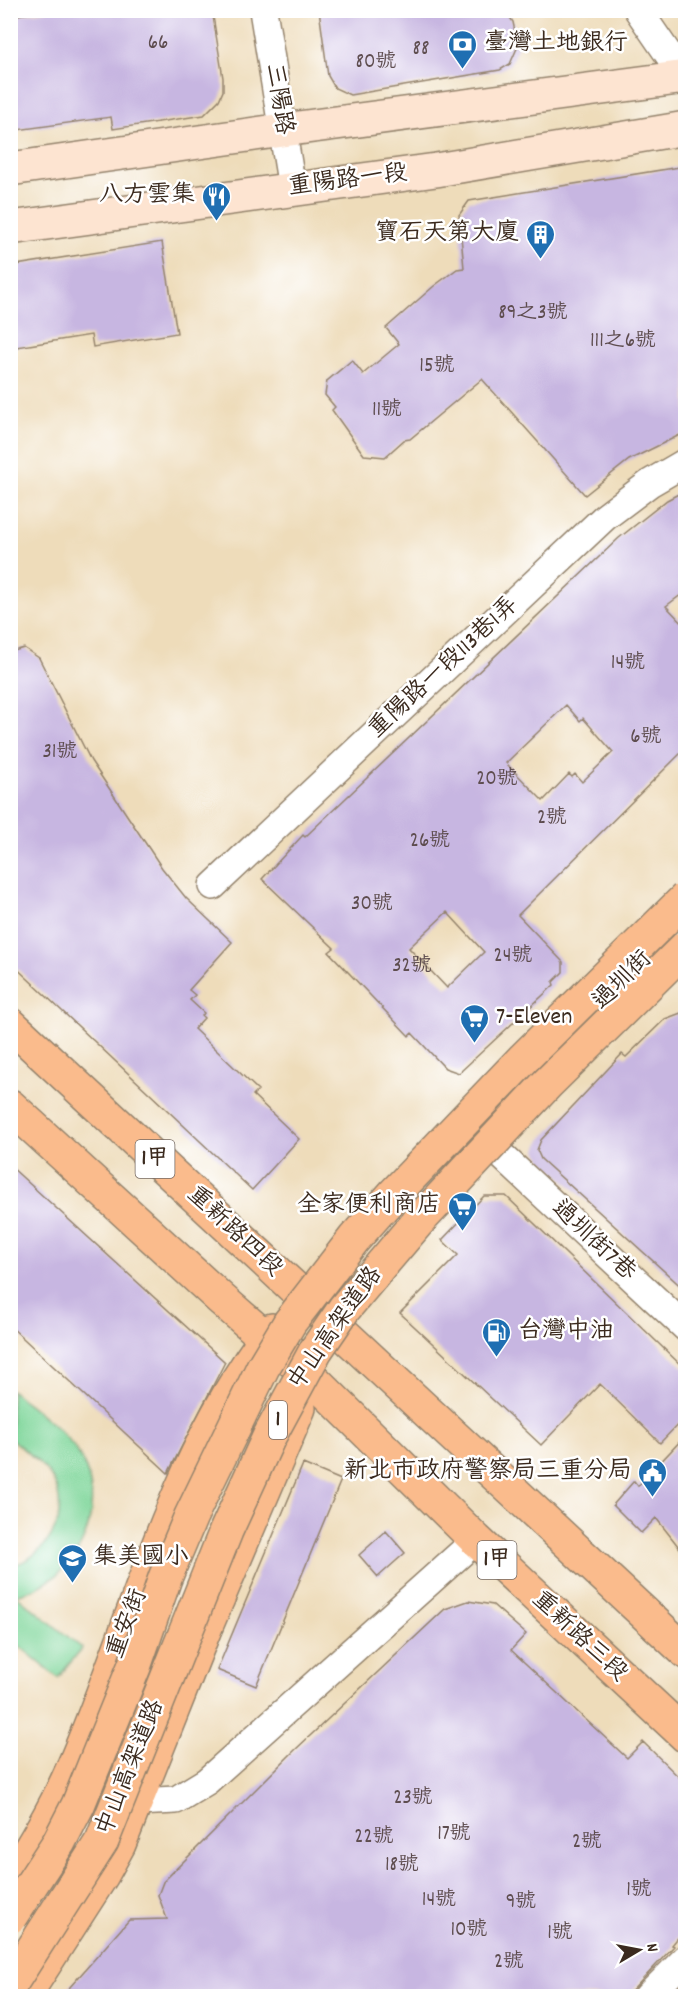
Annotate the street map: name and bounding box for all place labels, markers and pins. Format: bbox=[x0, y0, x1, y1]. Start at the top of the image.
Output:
place label: 臺灣土地銀行 bbox=[484, 27, 628, 61]
bank icon: 臺灣土地銀行 bbox=[447, 28, 479, 70]
place label: 八方雲集 bbox=[99, 179, 195, 213]
restaurant icon: 八方雲集 bbox=[200, 180, 232, 222]
place label: 寶石天第大廈 bbox=[375, 217, 519, 251]
building icon: 寶石天第大廈 bbox=[524, 218, 556, 260]
place label: 7-Eleven bbox=[496, 1001, 572, 1035]
supermarket icon: 7-Eleven bbox=[459, 1002, 491, 1044]
place label: 全家便利商店 bbox=[297, 1189, 441, 1223]
supermarket icon: 全家便利商店 bbox=[446, 1190, 478, 1232]
place label: 台灣中油 bbox=[518, 1315, 614, 1349]
fuel station icon: 台灣中油 bbox=[481, 1316, 513, 1358]
place label: 新北市政府警察局三重分局 bbox=[344, 1455, 632, 1489]
public building icon: 新北市政府警察局三重分局 bbox=[637, 1456, 669, 1498]
place label: 集美國小 bbox=[93, 1541, 189, 1575]
school or university icon: 集美國小 bbox=[56, 1542, 88, 1584]

